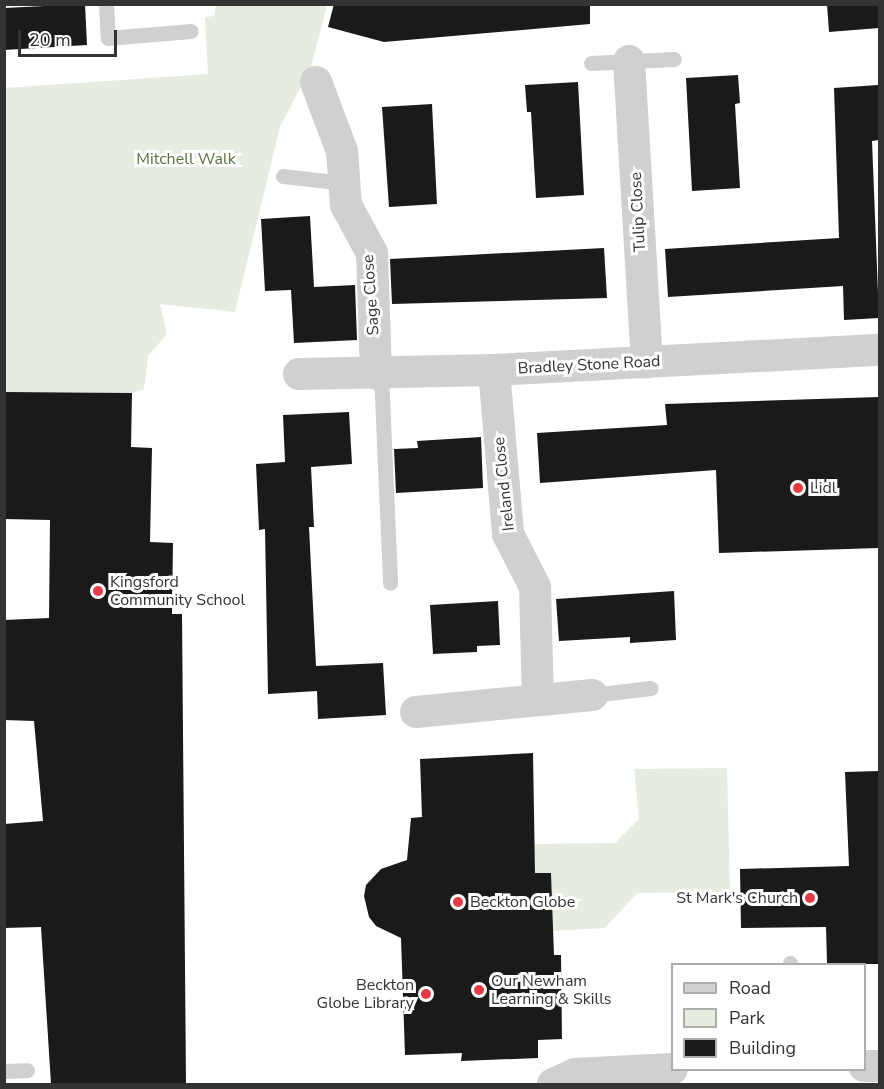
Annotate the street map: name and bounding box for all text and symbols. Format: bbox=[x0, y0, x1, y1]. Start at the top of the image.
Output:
scale bar bbox=[21, 18, 120, 56]
text: 20 m bbox=[29, 28, 71, 52]
park label: Mitchell Walk bbox=[136, 149, 236, 169]
street label: Tulip Close bbox=[626, 172, 650, 252]
street label: Sage Close bbox=[359, 254, 383, 336]
street label: Bradley Stone Road bbox=[517, 352, 661, 378]
street label: Ireland Close bbox=[490, 436, 518, 532]
place label: Lidl bbox=[810, 478, 836, 498]
marker: Lidl bbox=[791, 481, 805, 495]
place label: Kingsford Community School bbox=[110, 572, 245, 610]
marker: Kingsford Community School bbox=[91, 584, 105, 598]
place label: St Mark's Church bbox=[676, 888, 798, 908]
marker: St Mark's Church bbox=[803, 891, 817, 905]
place label: Beckton Globe bbox=[470, 892, 575, 912]
marker: Beckton Globe bbox=[451, 895, 465, 909]
legend bbox=[671, 963, 866, 1071]
place label: Our Newham Learning & Skills bbox=[491, 971, 612, 1009]
place label: Beckton Globe Library bbox=[317, 975, 414, 1013]
text: Road bbox=[729, 976, 771, 1000]
marker: Our Newham Learning & Skills bbox=[472, 983, 486, 997]
marker: Beckton Globe Library bbox=[419, 987, 433, 1001]
text: Park bbox=[729, 1006, 765, 1030]
text: Building bbox=[729, 1036, 796, 1060]

